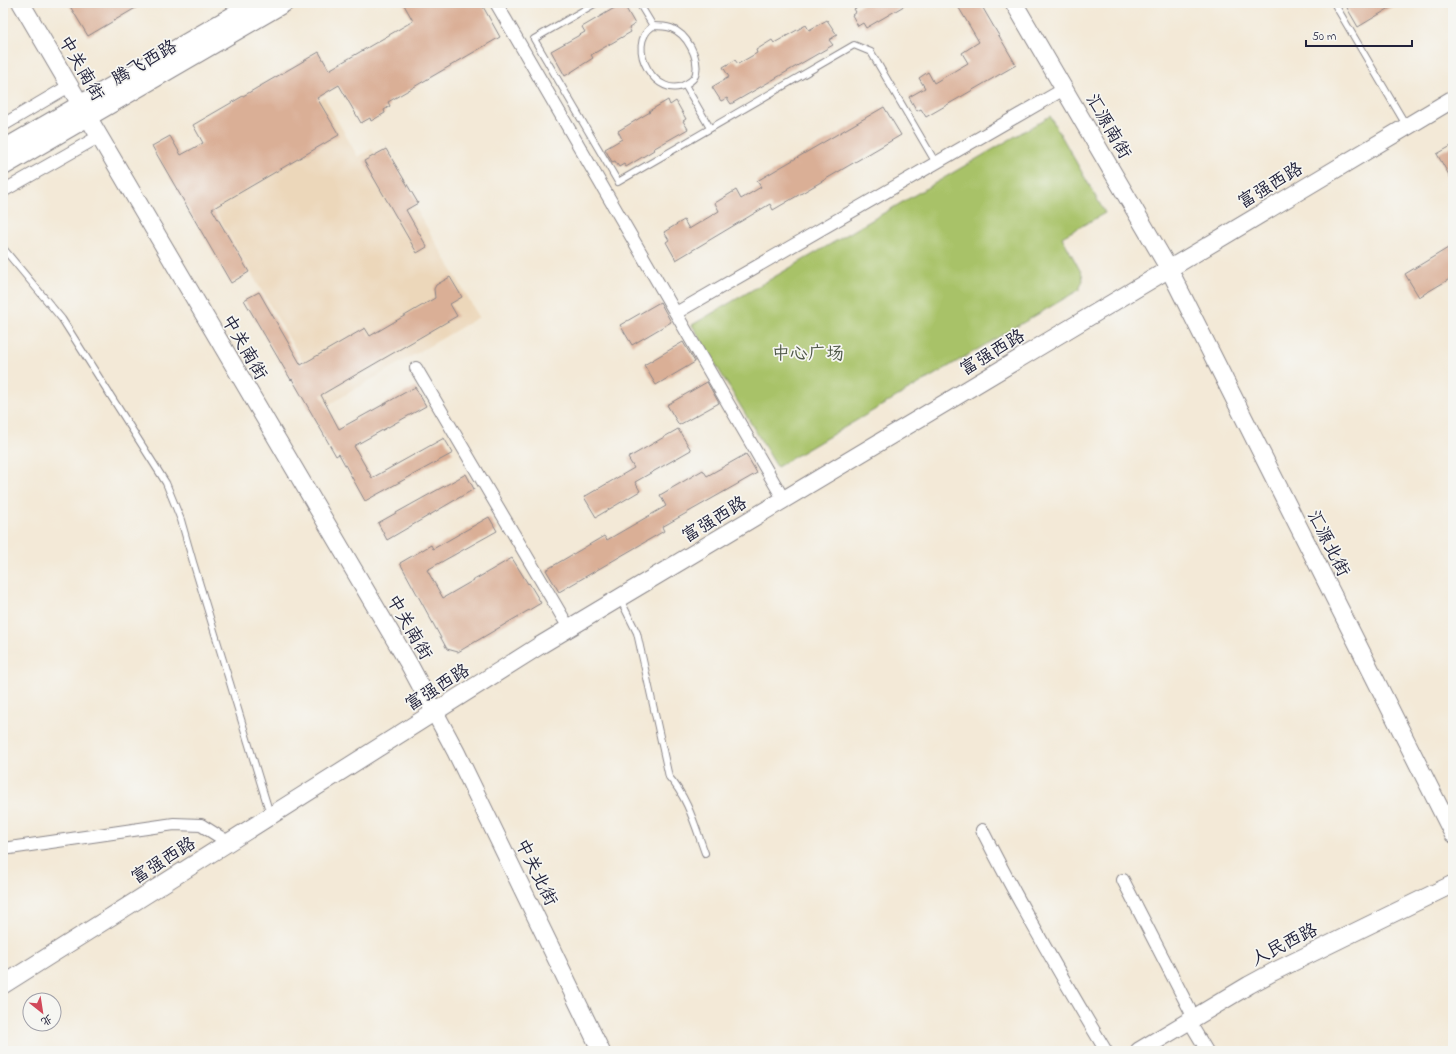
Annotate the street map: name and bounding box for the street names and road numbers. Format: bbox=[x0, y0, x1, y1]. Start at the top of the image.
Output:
street label: 中关南街 bbox=[51, 31, 110, 107]
street label: 腾飞西路 bbox=[107, 34, 183, 93]
street label: 汇源南街 bbox=[1078, 89, 1137, 165]
street label: 富强西路 bbox=[1233, 157, 1309, 216]
street label: 中关南街 bbox=[214, 310, 273, 386]
street label: 富强西路 bbox=[955, 324, 1031, 383]
street label: 富强西路 bbox=[677, 491, 753, 550]
street label: 汇源北街 bbox=[1299, 506, 1355, 582]
street label: 中关南街 bbox=[379, 590, 438, 666]
street label: 富强西路 bbox=[401, 659, 475, 719]
street label: 富强西路 bbox=[127, 832, 201, 892]
street label: 中关北街 bbox=[508, 835, 563, 911]
street label: 人民西路 bbox=[1247, 918, 1323, 974]

